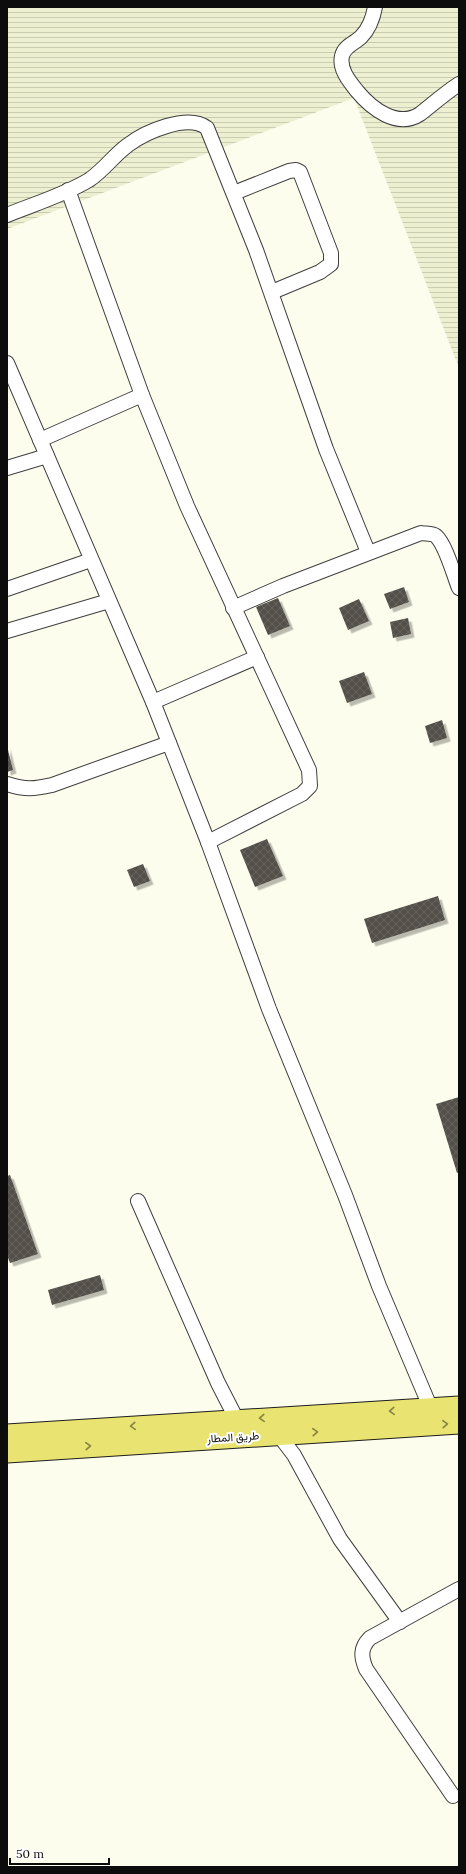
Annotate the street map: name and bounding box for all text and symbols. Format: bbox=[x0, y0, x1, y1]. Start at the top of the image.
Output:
one-way arrow bbox=[389, 1407, 395, 1415]
one-way arrow bbox=[259, 1414, 265, 1423]
one-way arrow bbox=[442, 1419, 448, 1428]
one-way arrow bbox=[130, 1422, 136, 1431]
street label: طريق المطار bbox=[205, 1428, 260, 1446]
one-way arrow bbox=[312, 1428, 318, 1436]
one-way arrow bbox=[85, 1442, 91, 1451]
scale bar bbox=[10, 1840, 109, 1866]
text: 50 m bbox=[16, 1846, 44, 1861]

